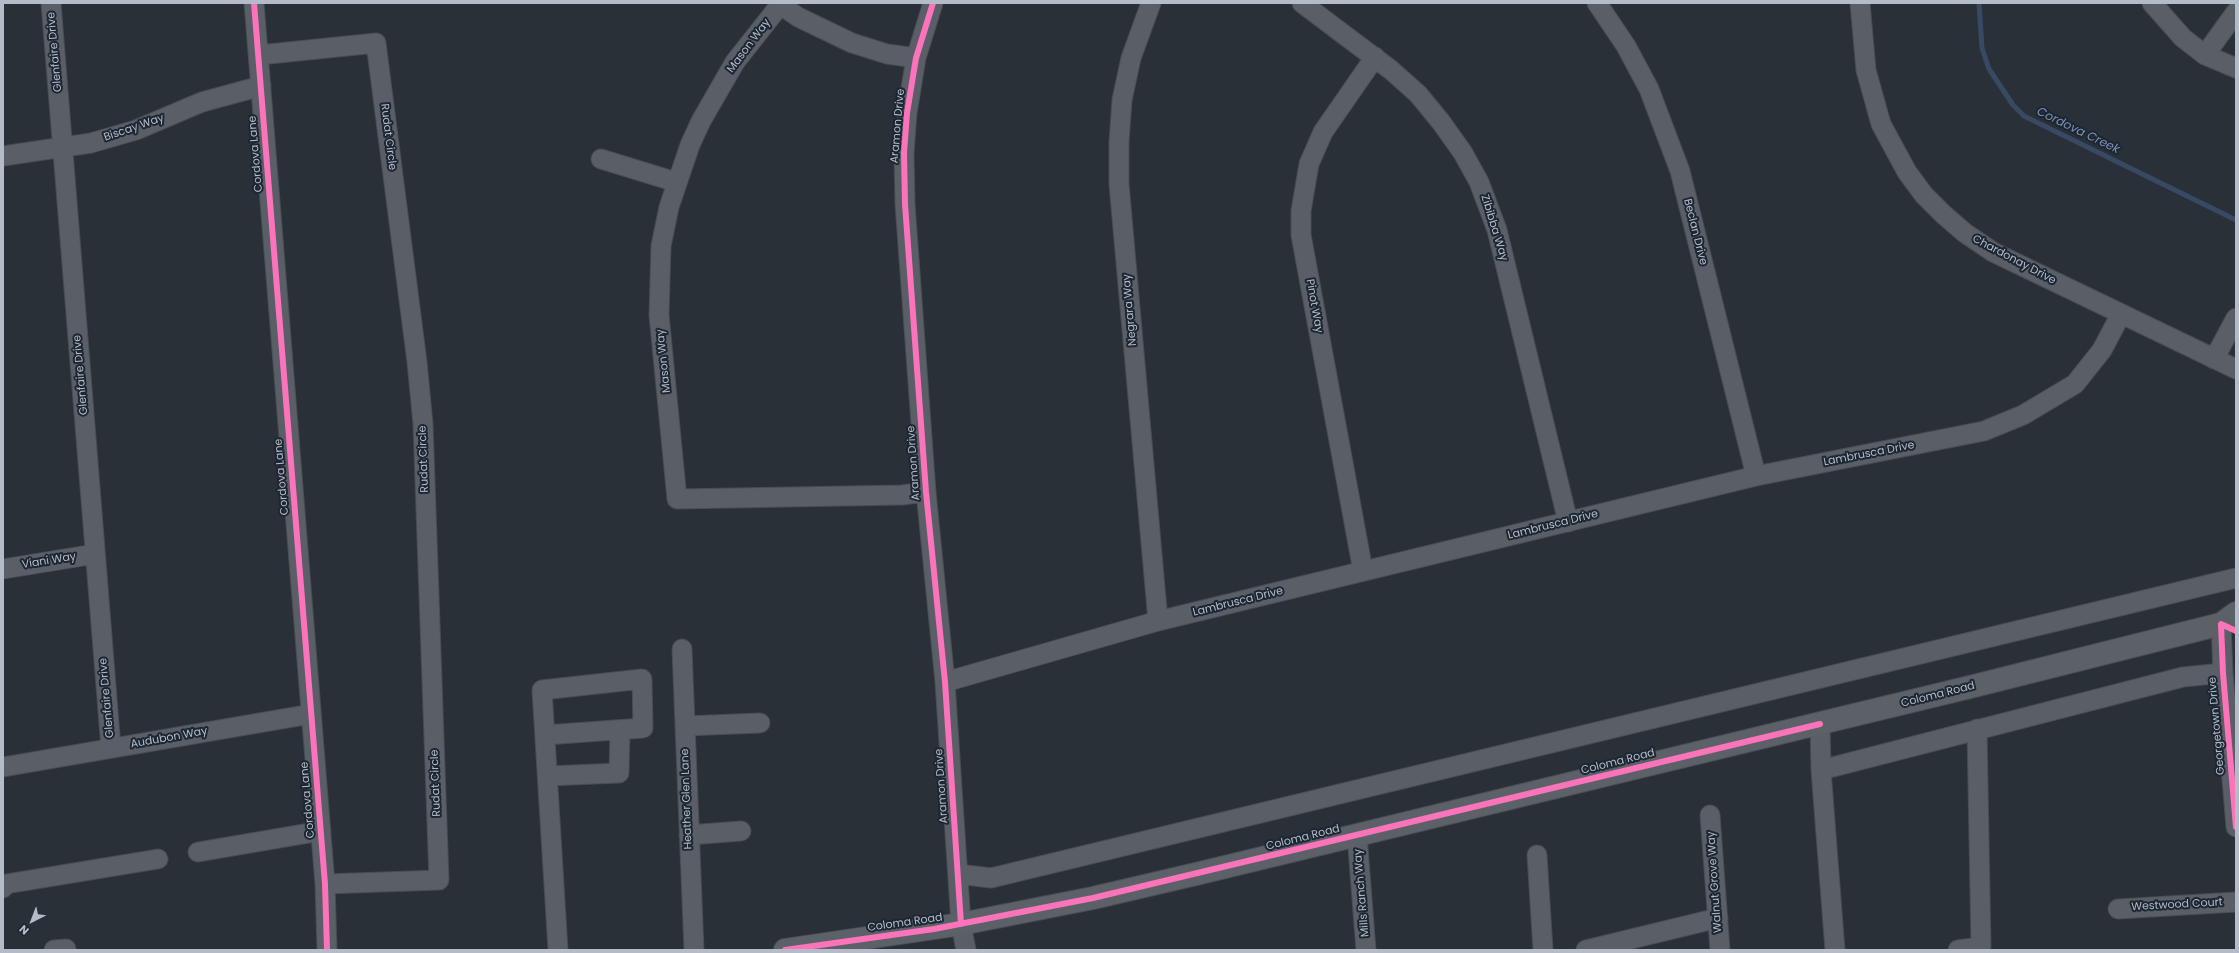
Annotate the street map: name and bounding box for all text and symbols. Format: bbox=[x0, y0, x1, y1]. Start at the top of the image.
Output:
street label: Glenfaire Drive bbox=[45, 11, 65, 93]
street label: Mason Way bbox=[724, 16, 774, 76]
street label: Aramon Drive bbox=[888, 88, 908, 164]
street label: Rudat Circle bbox=[377, 103, 399, 171]
water label: Cordova Creek bbox=[2034, 105, 2122, 157]
street label: Biscay Way bbox=[102, 112, 166, 144]
street label: Cordova Lane bbox=[246, 115, 266, 193]
street label: Zibibba Way bbox=[1478, 193, 1510, 263]
street label: Beclan Drive bbox=[1680, 197, 1710, 267]
street label: Chardonay Drive bbox=[1970, 232, 2058, 288]
street label: Negrara Way bbox=[1120, 273, 1140, 347]
street label: Pinot Way bbox=[1303, 278, 1325, 334]
street label: Mason Way bbox=[654, 328, 674, 394]
street label: Glenfaire Drive bbox=[71, 334, 91, 416]
street label: Rudat Circle bbox=[416, 425, 432, 493]
street label: Aramon Drive bbox=[905, 425, 923, 501]
street label: Cordova Lane bbox=[272, 438, 292, 516]
street label: Lambrusca Drive bbox=[1822, 439, 1916, 469]
street label: Lambrusca Drive bbox=[1507, 507, 1599, 543]
street label: Viani Way bbox=[21, 550, 77, 572]
street label: Lambrusca Drive bbox=[1192, 584, 1284, 620]
street label: Glenfaire Drive bbox=[97, 657, 117, 739]
street label: Georgetown Drive bbox=[2206, 676, 2228, 776]
street label: Coloma Road bbox=[1900, 679, 1976, 711]
street label: Audubon Way bbox=[130, 725, 208, 751]
street label: Coloma Road bbox=[1580, 746, 1656, 778]
street label: Heather Glen Lane bbox=[679, 748, 695, 850]
street label: Aramon Drive bbox=[933, 748, 951, 824]
street label: Rudat Circle bbox=[428, 749, 444, 817]
street label: Cordova Lane bbox=[298, 761, 318, 839]
street label: Coloma Road bbox=[1265, 822, 1341, 854]
street label: Walnut Grove Way bbox=[1705, 831, 1725, 933]
street label: Mills Ranch Way bbox=[1352, 848, 1372, 938]
street label: Westwood Court bbox=[2131, 896, 2223, 914]
north arrow bbox=[12, 901, 52, 941]
street label: Coloma Road bbox=[867, 911, 943, 935]
text: N bbox=[16, 921, 32, 939]

